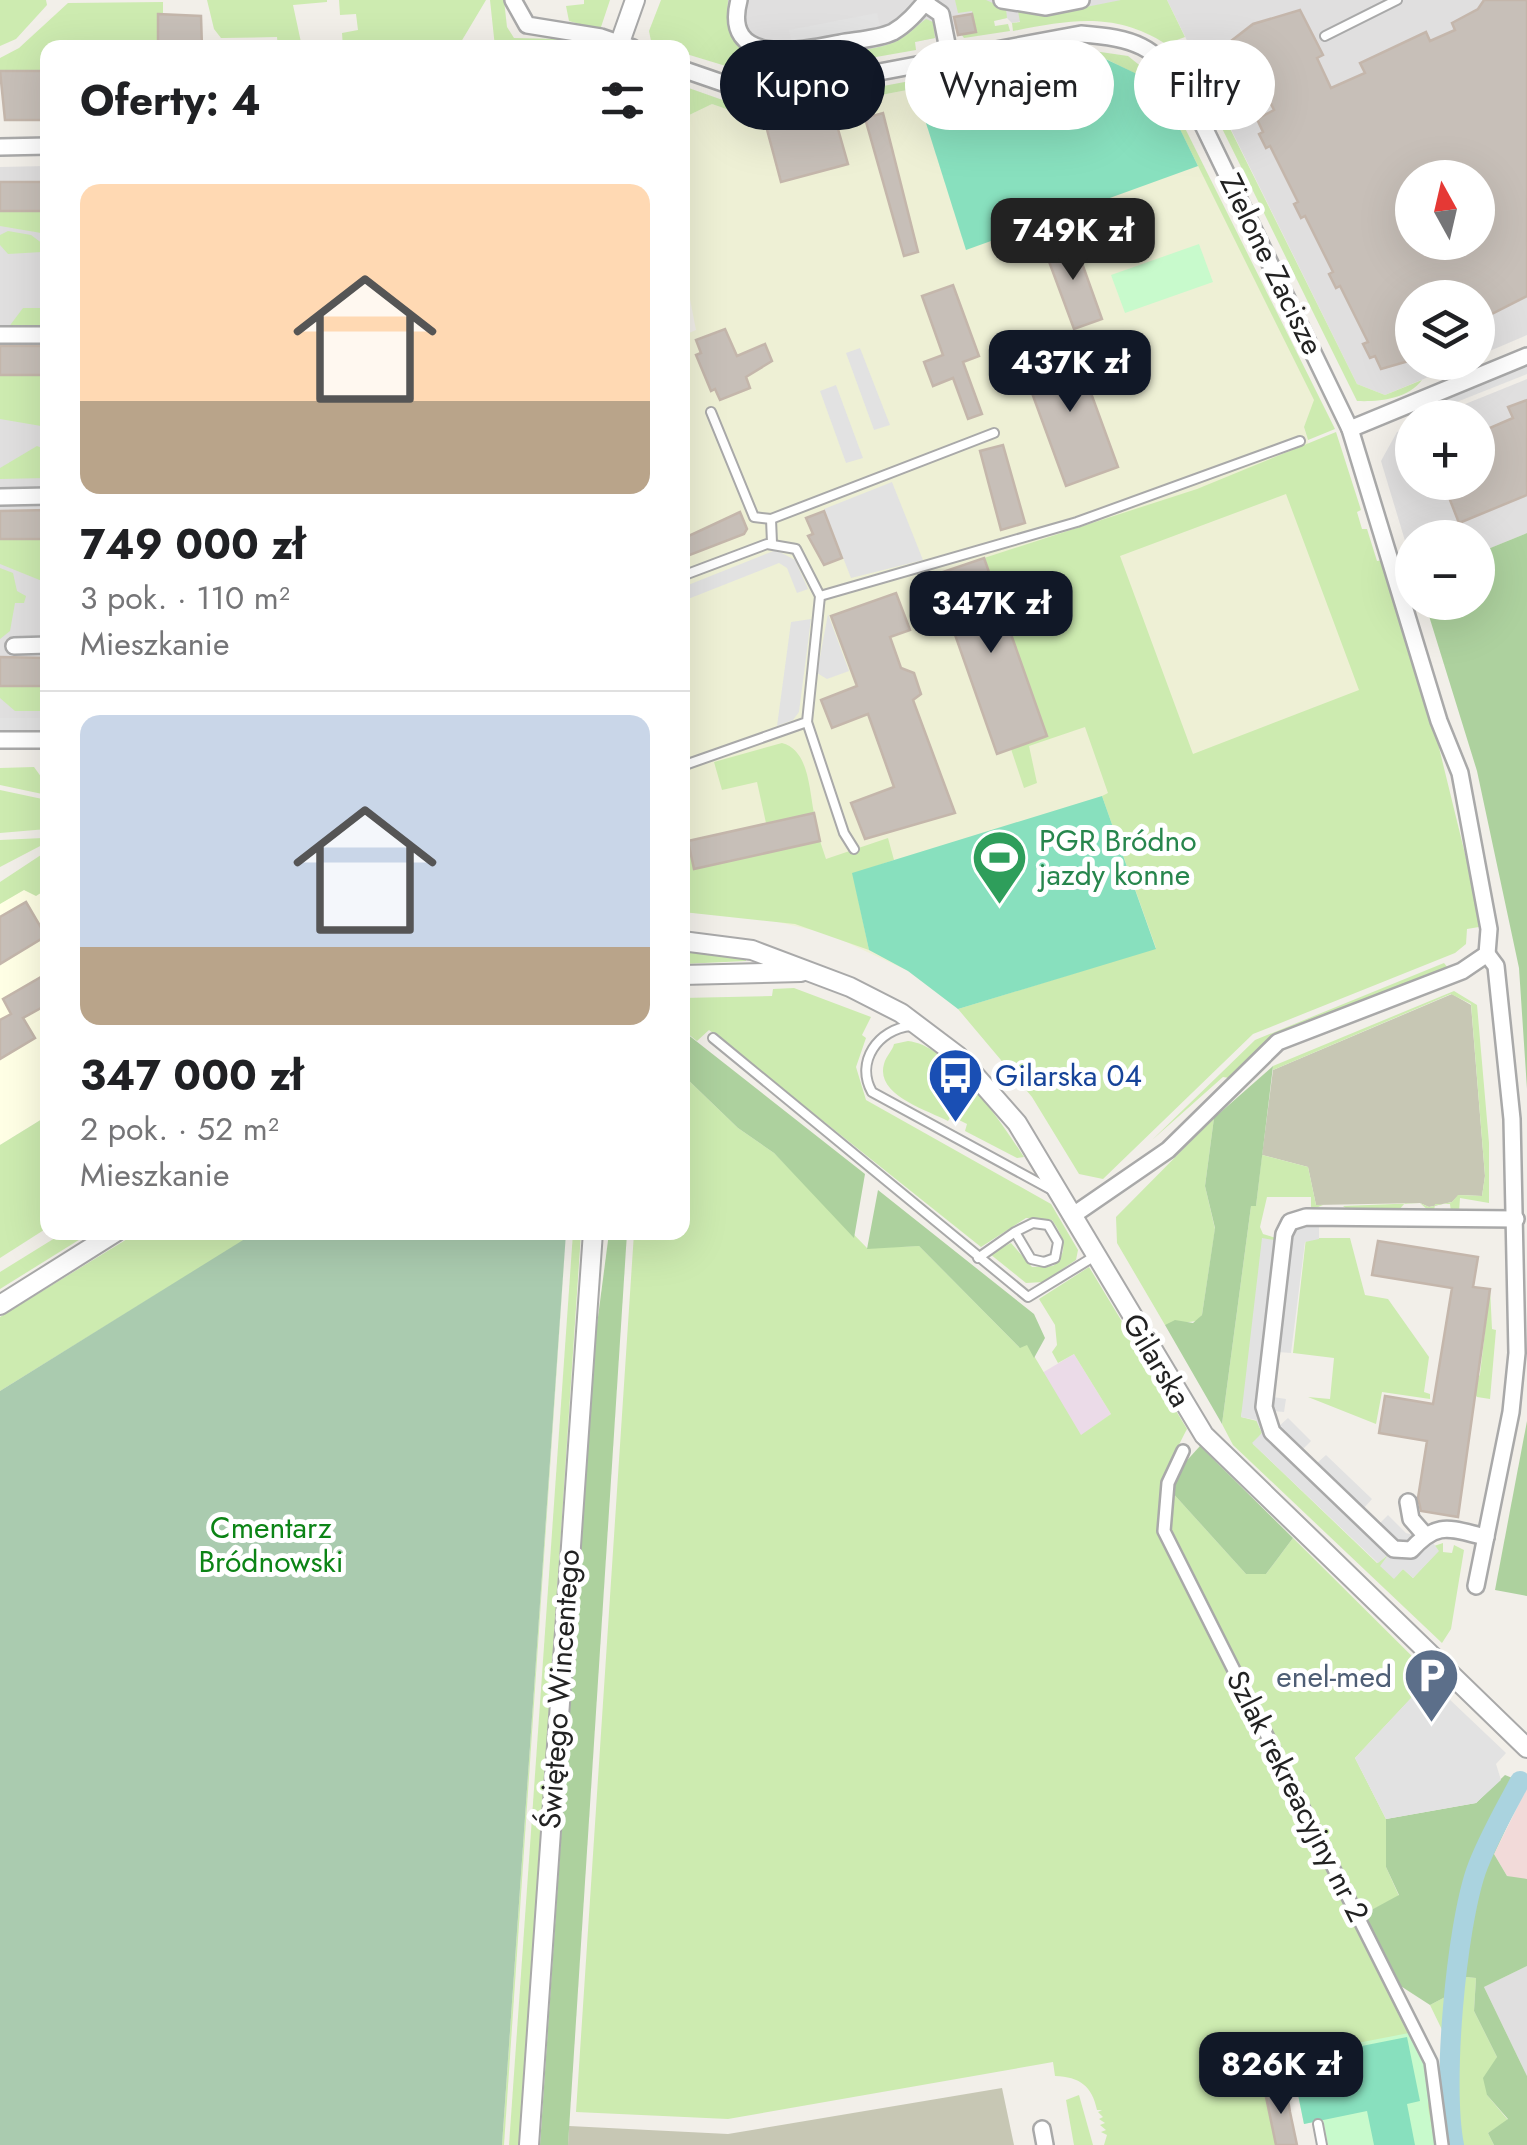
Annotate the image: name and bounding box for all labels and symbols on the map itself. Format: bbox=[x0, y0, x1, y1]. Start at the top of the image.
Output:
north arrow bbox=[1395, 160, 1495, 260]
street label: Zielone Zacisze bbox=[1210, 166, 1334, 362]
pin: 749K zł bbox=[981, 198, 1165, 283]
pin: 437K zł bbox=[978, 330, 1162, 415]
pin: 347K zł bbox=[899, 571, 1083, 656]
place label: PGR Bródno jazdy konne bbox=[1037, 819, 1197, 896]
sports icon: PGR Bródno jazdy konne bbox=[970, 827, 1030, 906]
bus stop icon: Gilarska 04 bbox=[926, 1045, 986, 1124]
place label: Gilarska 04 bbox=[995, 1054, 1142, 1097]
street label: Gilarska bbox=[1112, 1305, 1202, 1415]
park label: Cmentarz Bródnowski bbox=[198, 1506, 344, 1583]
street label: Świętego Wincentego bbox=[528, 1548, 590, 1830]
parking icon: enel-med bbox=[1401, 1646, 1461, 1725]
place label: enel-med bbox=[1276, 1655, 1392, 1698]
street label: Szlak rekreacyjny nr 2 bbox=[1216, 1663, 1380, 1929]
pin: 826K zł bbox=[1189, 2032, 1373, 2117]

